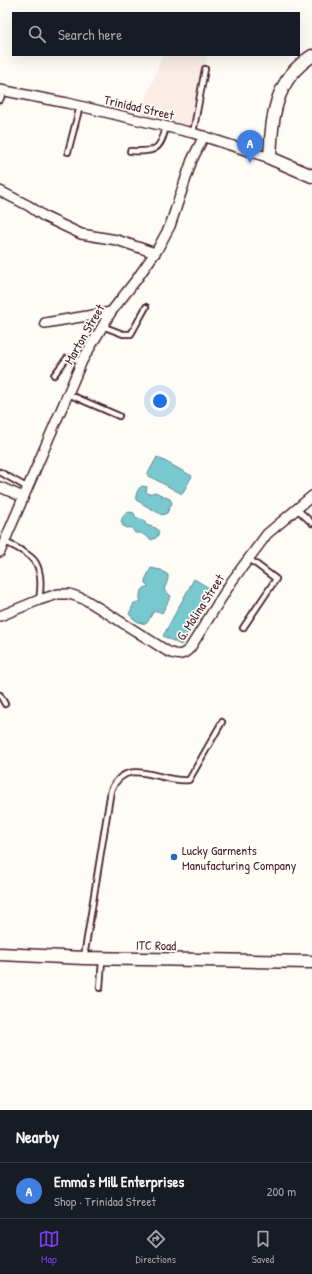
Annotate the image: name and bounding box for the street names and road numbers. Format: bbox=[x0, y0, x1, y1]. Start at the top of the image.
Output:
street label: Trinidad Street bbox=[102, 90, 176, 124]
street label: Marton Street bbox=[60, 300, 109, 367]
street label: G. Molina Street bbox=[172, 570, 228, 644]
street label: ITC Road bbox=[136, 936, 176, 954]

